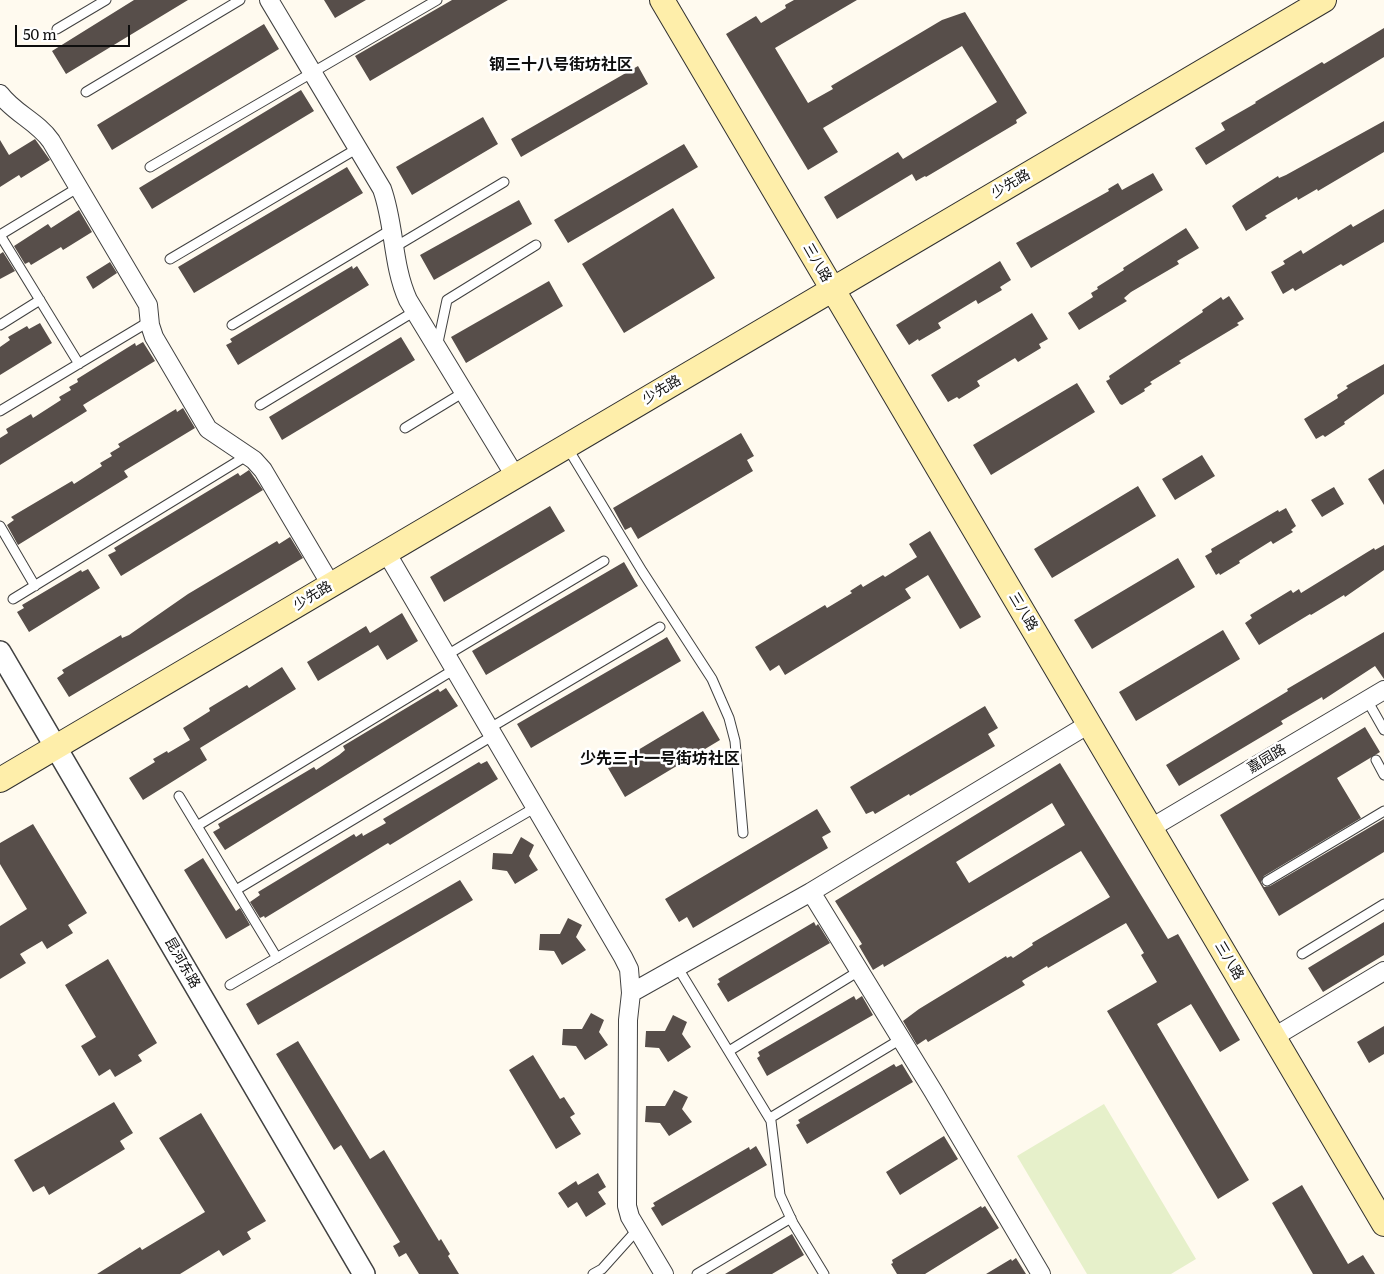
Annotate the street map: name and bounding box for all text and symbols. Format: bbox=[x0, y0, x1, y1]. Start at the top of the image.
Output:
scale bar bbox=[18, 15, 132, 47]
text: 50 m bbox=[23, 22, 57, 45]
district label: 钢三十八号街坊社区 bbox=[489, 55, 633, 75]
street label: 少先路 bbox=[989, 166, 1033, 202]
street label: 三八路 bbox=[799, 241, 835, 285]
street label: 少先路 bbox=[640, 372, 684, 408]
street label: 少先路 bbox=[291, 578, 335, 614]
street label: 三八路 bbox=[1005, 590, 1041, 634]
street label: 嘉园路 bbox=[1245, 741, 1289, 777]
district label: 少先三十一号街坊社区 bbox=[580, 749, 740, 769]
street label: 昆河东路 bbox=[161, 935, 203, 991]
street label: 三八路 bbox=[1211, 939, 1247, 983]

